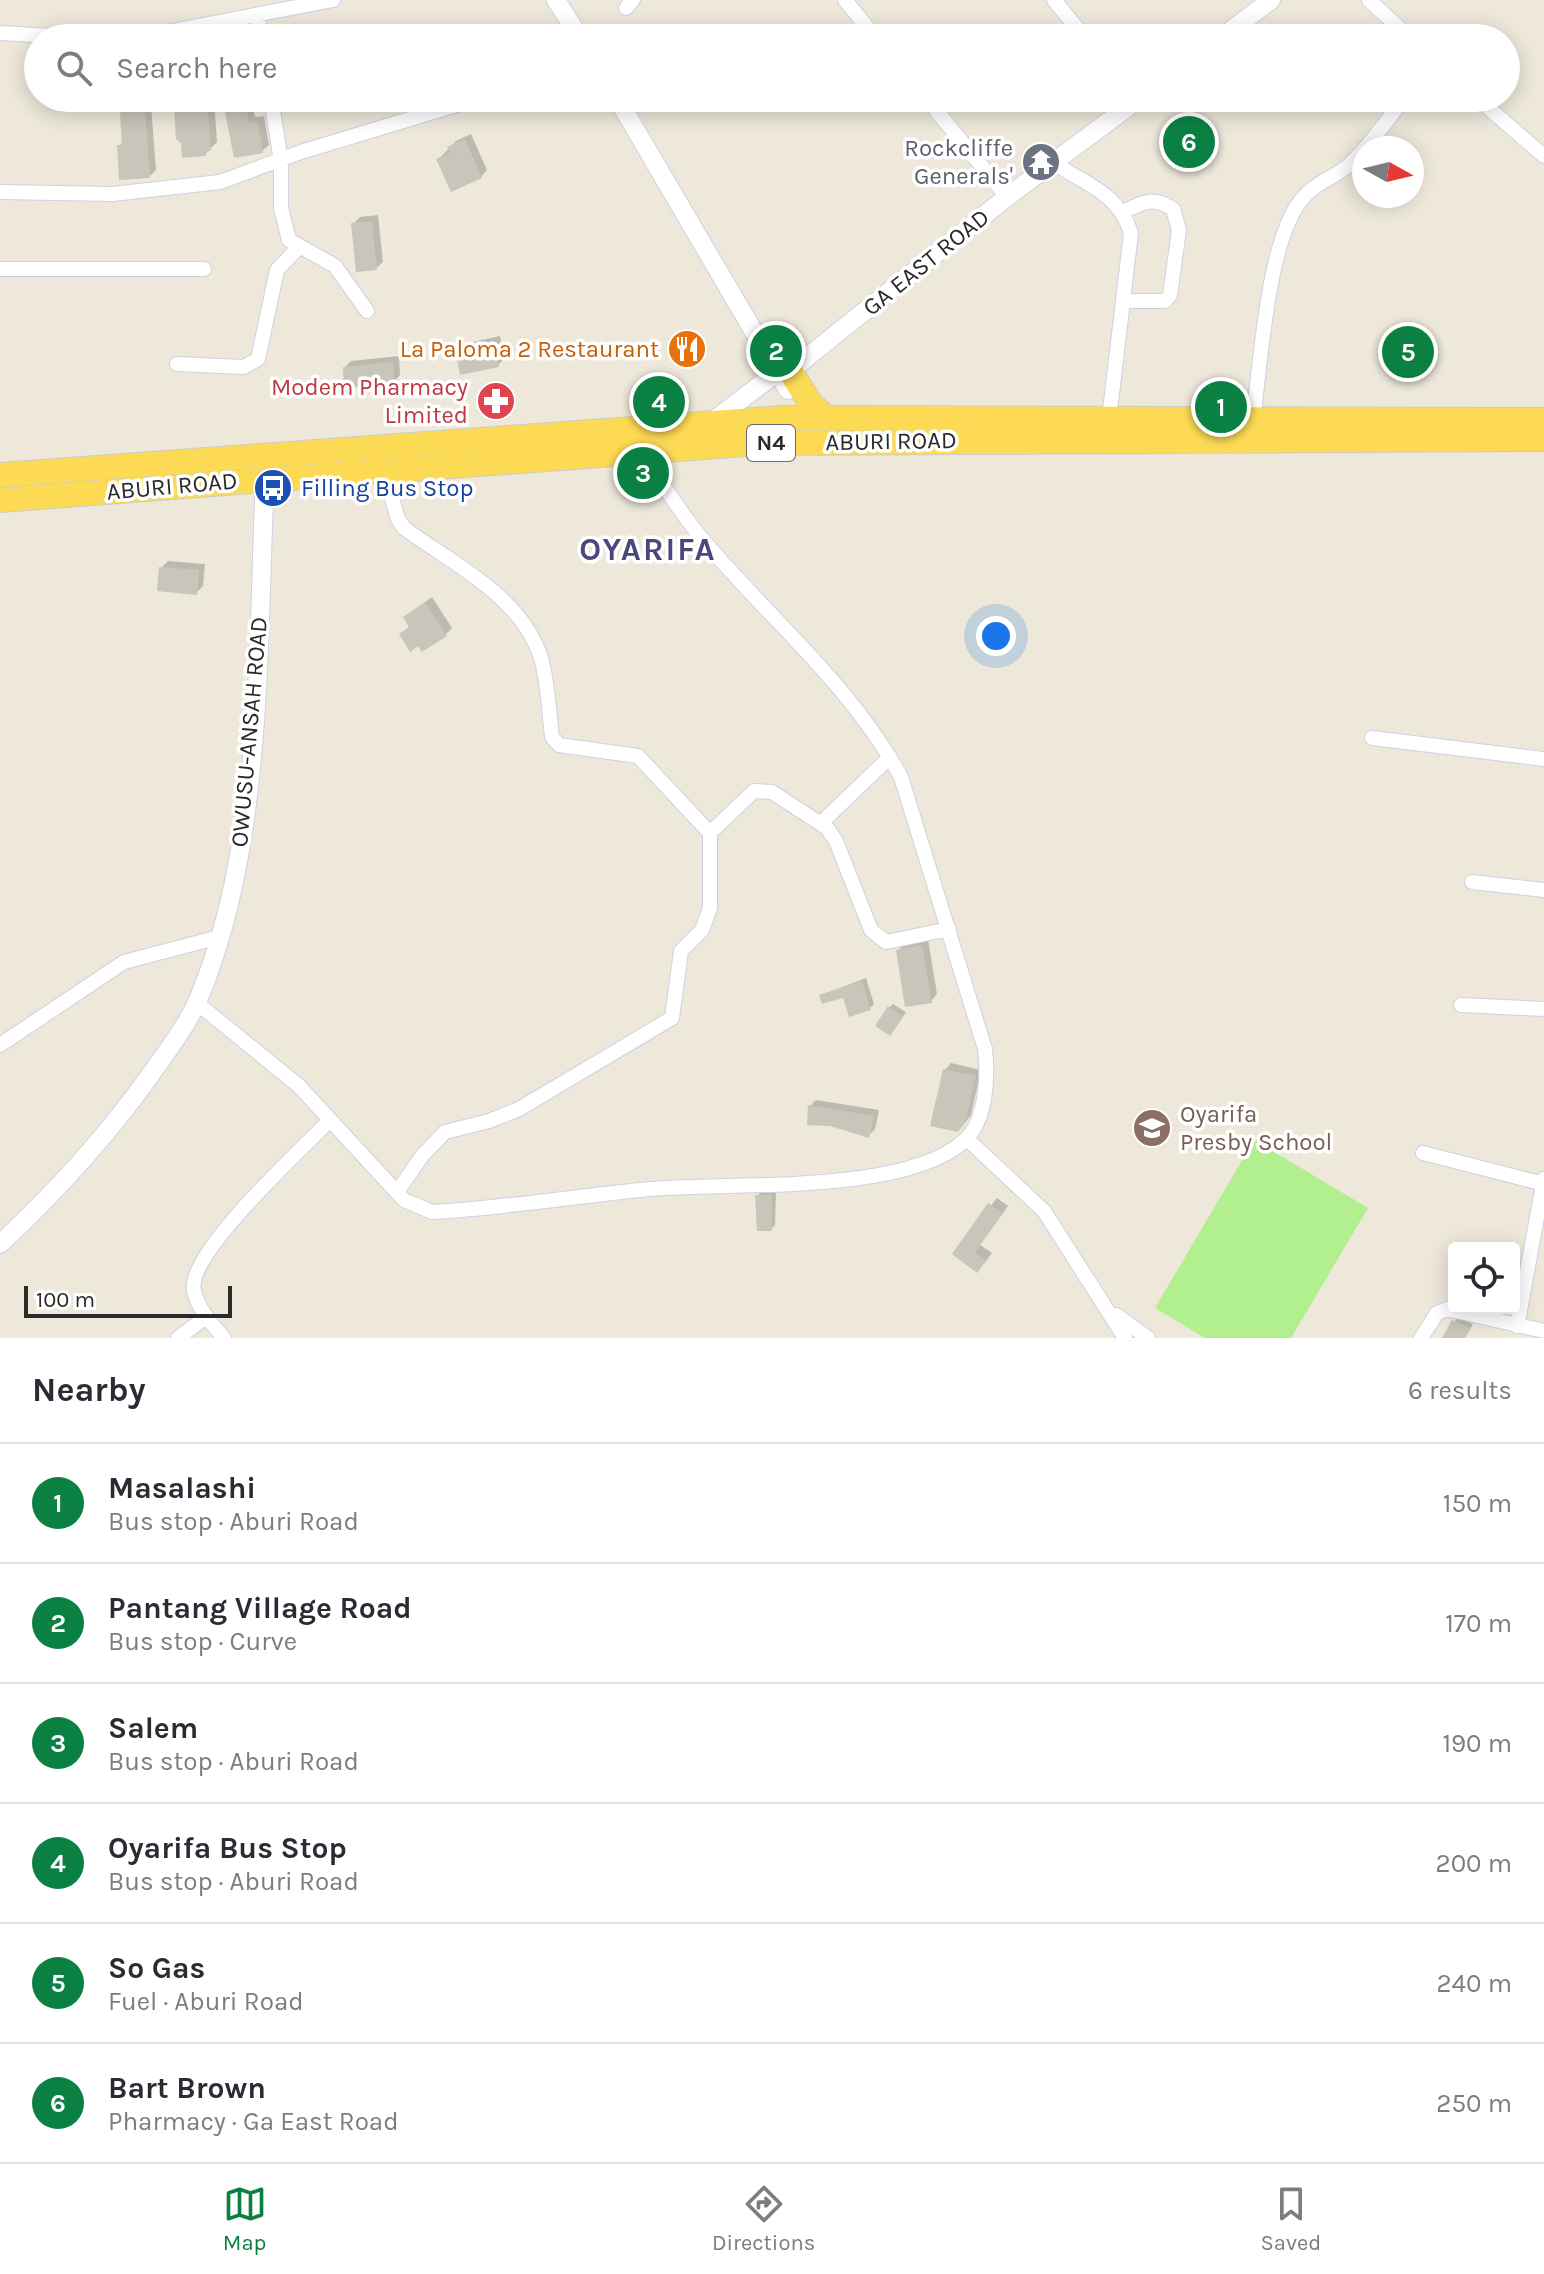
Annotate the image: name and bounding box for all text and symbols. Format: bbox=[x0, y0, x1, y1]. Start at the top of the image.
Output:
search box bbox=[24, 24, 1520, 112]
icon: search bbox=[52, 46, 96, 90]
text: Search here bbox=[116, 50, 277, 86]
pin: 6 bbox=[1163, 112, 1215, 172]
place label: Rockcliffe Generals' bbox=[904, 134, 1013, 190]
north arrow bbox=[1352, 136, 1424, 208]
temple icon: Rockcliffe Generals' bbox=[1020, 141, 1062, 183]
street label: GA EAST ROAD bbox=[857, 203, 995, 321]
pin: 2 bbox=[750, 321, 802, 381]
pin: 5 bbox=[1382, 322, 1434, 382]
restaurant icon: La Paloma 2 Restaurant bbox=[666, 328, 708, 370]
place label: La Paloma 2 Restaurant bbox=[400, 335, 659, 363]
pin: 4 bbox=[633, 372, 685, 432]
place label: Modem Pharmacy Limited bbox=[271, 373, 468, 429]
pin: 1 bbox=[1195, 377, 1247, 437]
pharmacy icon: Modem Pharmacy Limited bbox=[475, 380, 517, 422]
road number: N4 bbox=[747, 425, 795, 461]
street label: ABURI ROAD bbox=[825, 426, 957, 456]
pin: 3 bbox=[617, 443, 669, 503]
street label: ABURI ROAD bbox=[105, 466, 239, 506]
bus stop icon: Filling Bus Stop bbox=[252, 467, 294, 509]
place label: Filling Bus Stop bbox=[301, 474, 474, 502]
district label: OYARIFA bbox=[579, 531, 717, 568]
street label: OWUSU-ANSAH ROAD bbox=[225, 616, 273, 848]
your location bbox=[976, 616, 1016, 656]
place label: Oyarifa Presby School bbox=[1180, 1100, 1332, 1156]
school or university icon: Oyarifa Presby School bbox=[1131, 1107, 1173, 1149]
map controls bbox=[1448, 1242, 1520, 1314]
button: locate bbox=[1448, 1242, 1520, 1314]
scale bar bbox=[24, 1282, 232, 1318]
text: 100 m bbox=[36, 1287, 95, 1313]
text: Nearby bbox=[32, 1370, 146, 1410]
text: 6 results bbox=[1408, 1375, 1512, 1406]
text: Masalashi bbox=[108, 1470, 256, 1506]
text: 1 bbox=[53, 1488, 63, 1519]
text: 150 m bbox=[1443, 1488, 1512, 1519]
text: Bus stop · Aburi Road bbox=[108, 1506, 359, 1537]
text: Pantang Village Road bbox=[108, 1590, 412, 1626]
text: 2 bbox=[50, 1608, 66, 1639]
text: 170 m bbox=[1445, 1608, 1512, 1639]
text: Bus stop · Curve bbox=[108, 1626, 297, 1657]
text: Salem bbox=[108, 1710, 198, 1746]
text: 3 bbox=[50, 1728, 66, 1759]
text: 190 m bbox=[1442, 1728, 1512, 1759]
text: Bus stop · Aburi Road bbox=[108, 1746, 359, 1777]
text: Oyarifa Bus Stop bbox=[108, 1830, 347, 1866]
text: 4 bbox=[50, 1848, 66, 1879]
text: 200 m bbox=[1436, 1848, 1512, 1879]
text: Bus stop · Aburi Road bbox=[108, 1866, 359, 1897]
text: So Gas bbox=[108, 1950, 205, 1986]
text: 5 bbox=[50, 1968, 66, 1999]
text: 240 m bbox=[1436, 1968, 1512, 1999]
text: Fuel · Aburi Road bbox=[108, 1986, 304, 2017]
text: Bart Brown bbox=[108, 2070, 266, 2106]
text: 6 bbox=[50, 2088, 66, 2119]
text: 250 m bbox=[1436, 2088, 1512, 2119]
text: Pharmacy · Ga East Road bbox=[108, 2106, 399, 2137]
tab: Map bbox=[223, 2182, 267, 2256]
tab: Directions bbox=[712, 2182, 815, 2256]
tab: Saved bbox=[1261, 2182, 1321, 2256]

